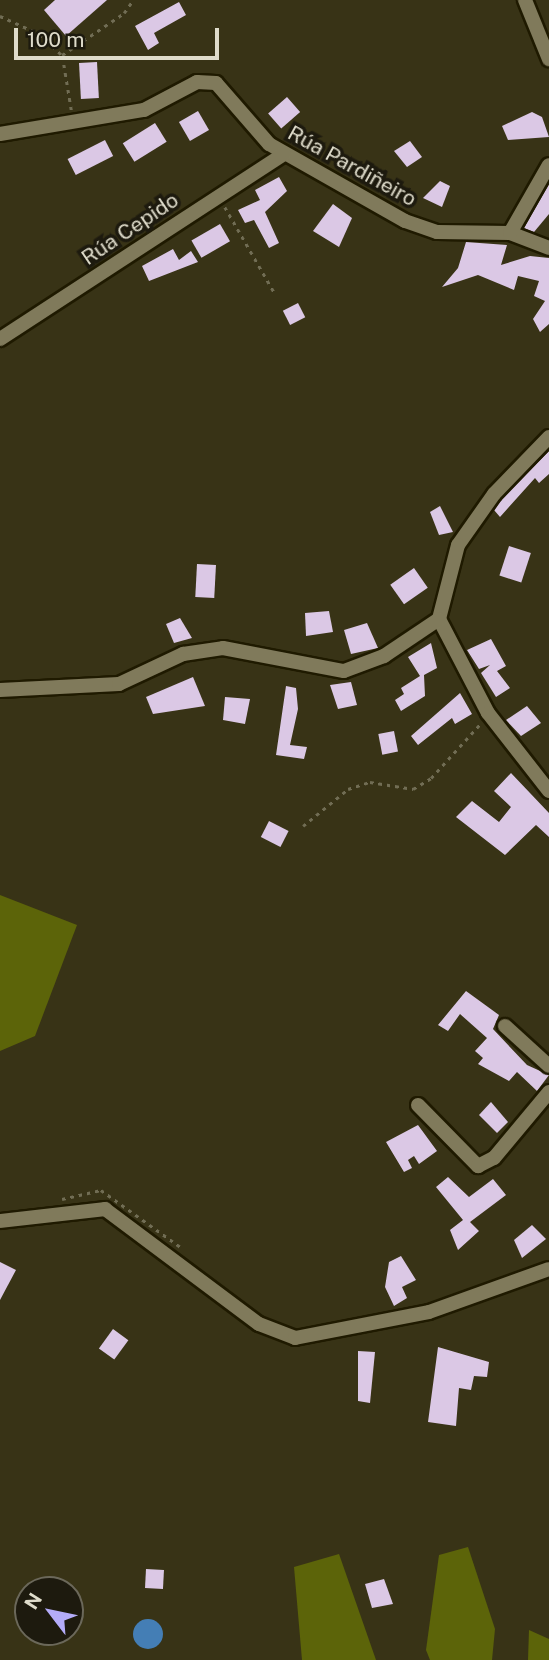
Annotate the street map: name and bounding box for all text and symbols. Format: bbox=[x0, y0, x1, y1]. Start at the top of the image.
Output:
scale bar bbox=[18, 14, 222, 58]
text: 100 m bbox=[27, 27, 84, 52]
street label: Rúa Pardiñeiro bbox=[283, 120, 421, 212]
street label: Rúa Cepido bbox=[77, 187, 183, 271]
north arrow bbox=[14, 1576, 84, 1646]
text: N bbox=[20, 1589, 46, 1613]

